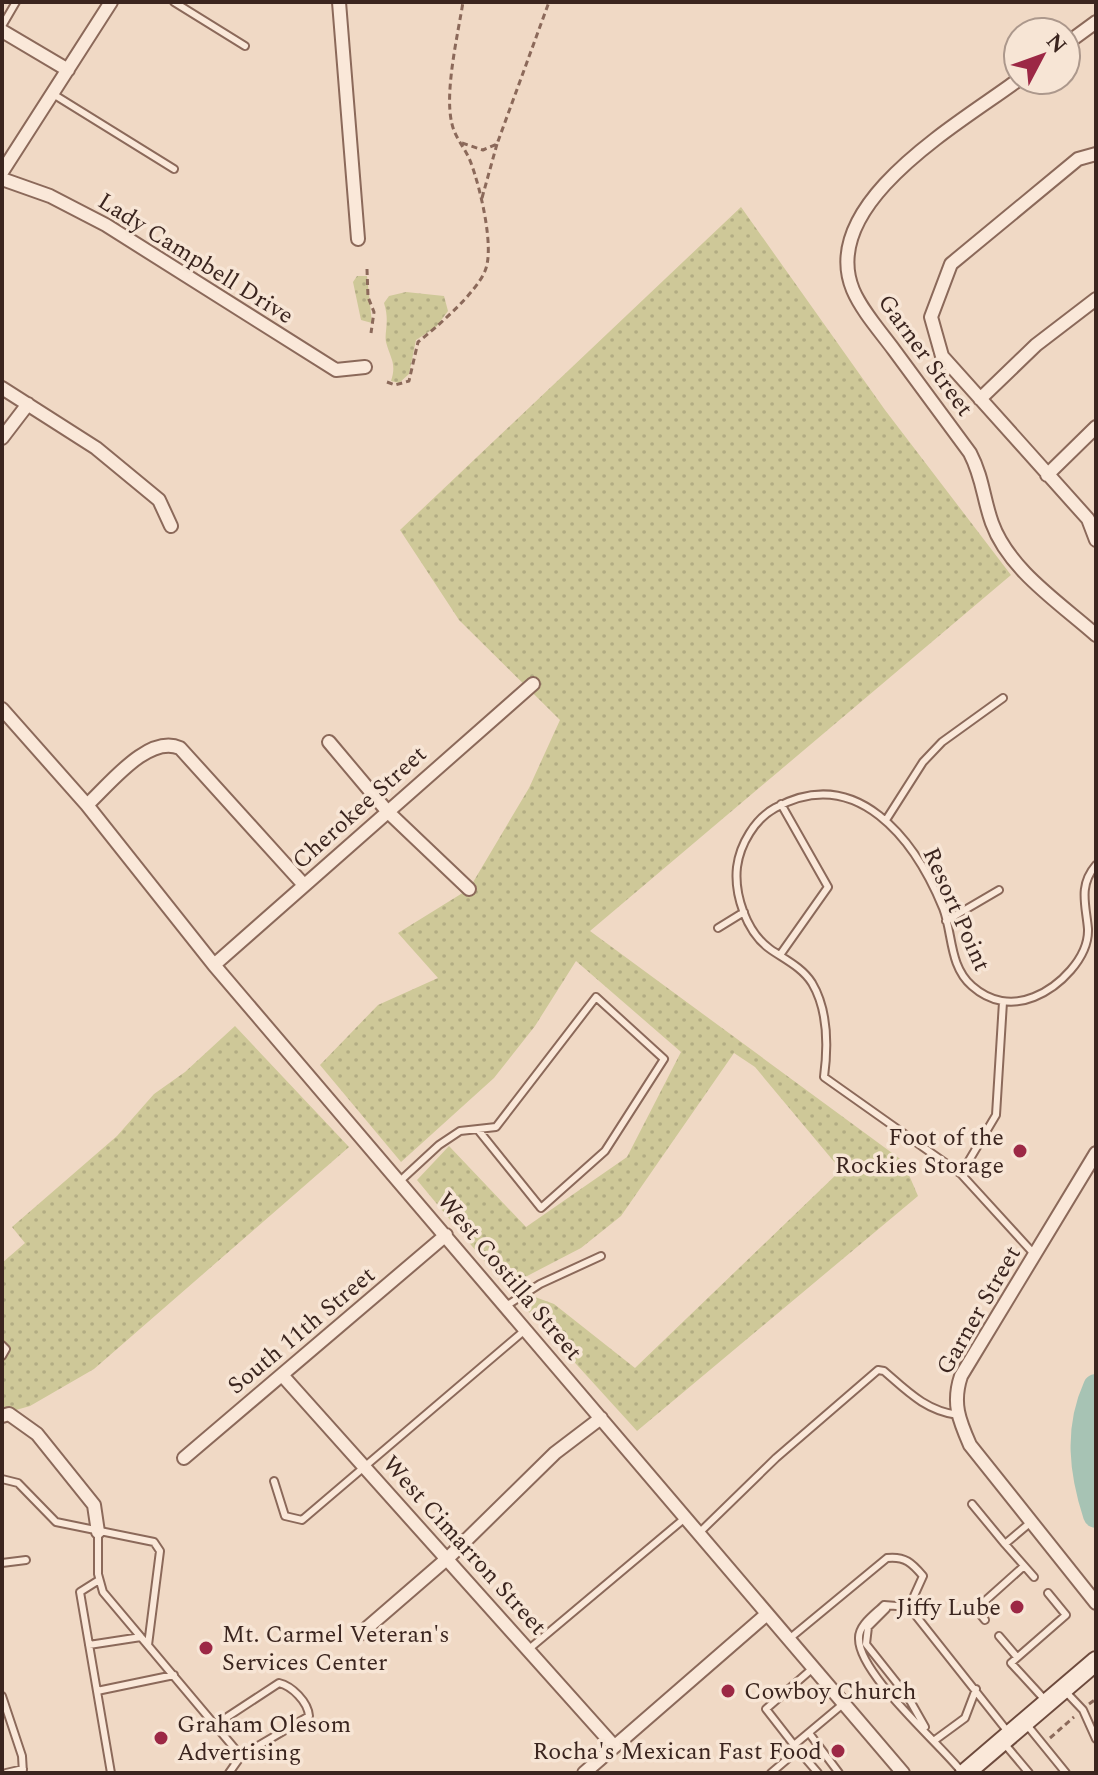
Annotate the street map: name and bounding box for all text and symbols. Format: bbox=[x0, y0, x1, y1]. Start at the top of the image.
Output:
north arrow bbox=[1002, 16, 1082, 96]
text: N bbox=[1038, 26, 1074, 61]
street label: Lady Campbell Drive bbox=[90, 184, 301, 334]
street label: Garner Street bbox=[868, 287, 982, 424]
street label: Cherokee Street bbox=[284, 737, 435, 878]
street label: Resort Point bbox=[913, 842, 999, 977]
place label: Foot of the Rockies Storage bbox=[835, 1120, 1004, 1184]
marker: Foot of the Rockies Storage bbox=[1011, 1142, 1029, 1160]
street label: West Costilla Street bbox=[428, 1184, 591, 1369]
street label: Garner Street bbox=[927, 1239, 1030, 1382]
street label: South 11th Street bbox=[220, 1258, 384, 1404]
street label: West Cimarron Street bbox=[373, 1448, 555, 1644]
place label: Jiffy Lube bbox=[897, 1590, 1001, 1626]
marker: Jiffy Lube bbox=[1008, 1598, 1026, 1616]
place label: Mt. Carmel Veteran's Services Center bbox=[222, 1617, 450, 1681]
marker: Mt. Carmel Veteran's Services Center bbox=[197, 1639, 215, 1657]
place label: Cowboy Church bbox=[744, 1674, 916, 1710]
marker: Cowboy Church bbox=[719, 1682, 737, 1700]
place label: Graham Olesom Advertising bbox=[177, 1707, 351, 1771]
marker: Graham Olesom Advertising bbox=[152, 1729, 170, 1747]
place label: Rocha's Mexican Fast Food bbox=[532, 1734, 822, 1770]
marker: Rocha's Mexican Fast Food bbox=[829, 1742, 847, 1760]

